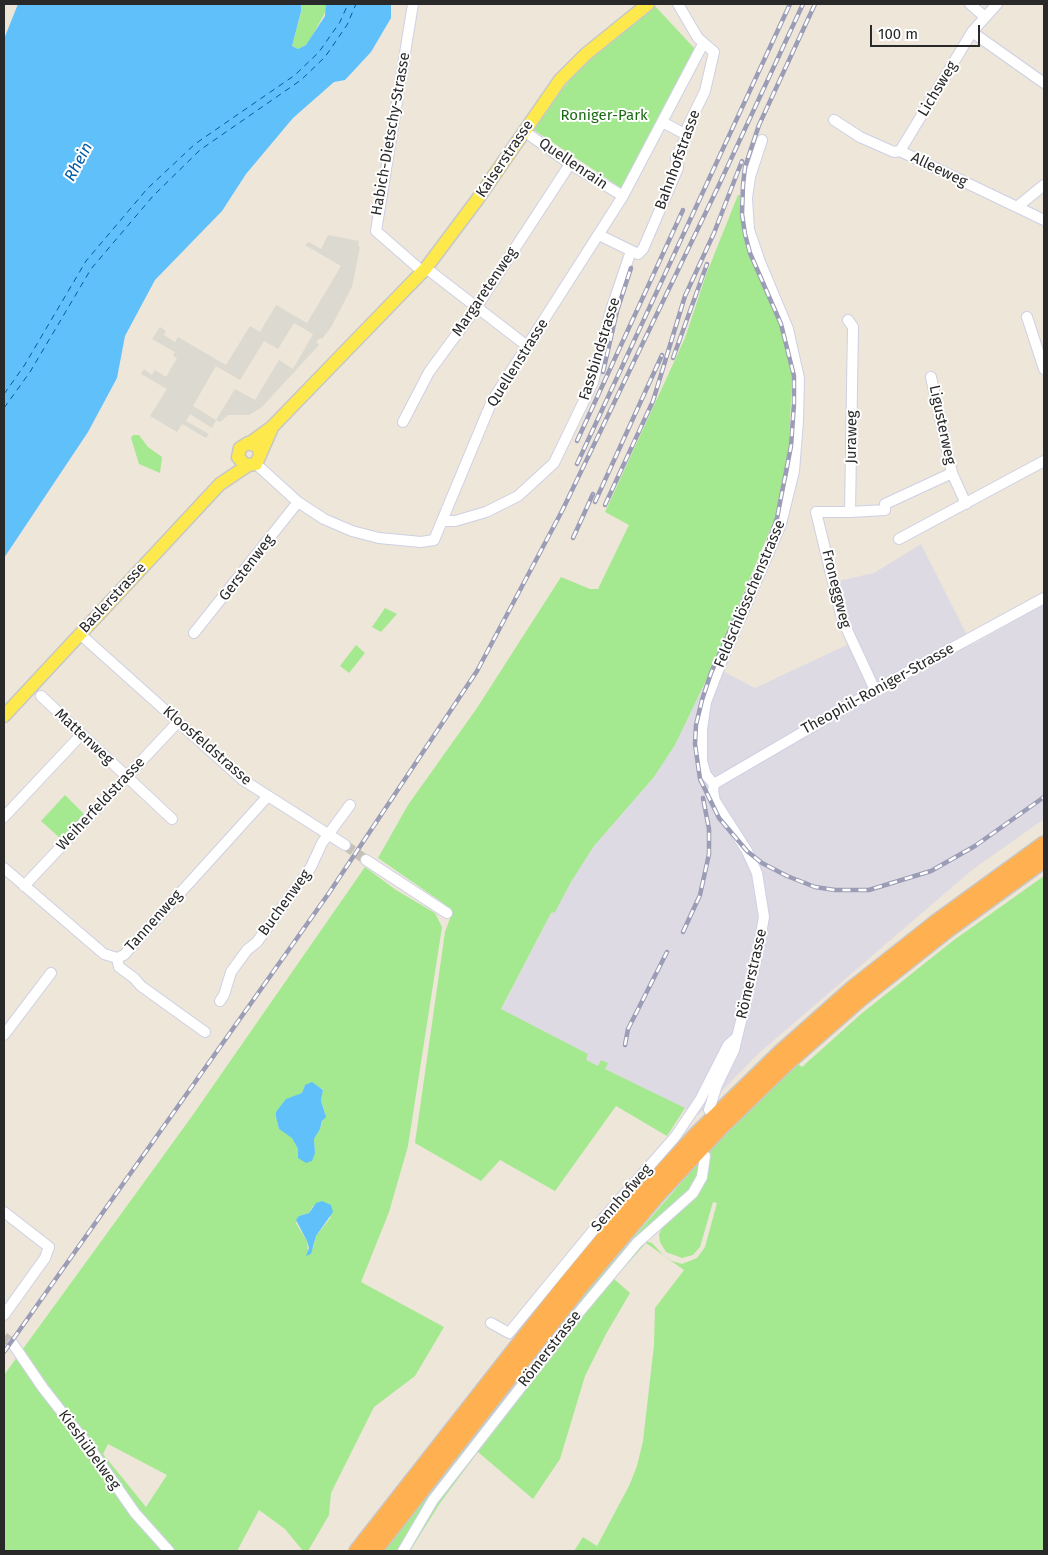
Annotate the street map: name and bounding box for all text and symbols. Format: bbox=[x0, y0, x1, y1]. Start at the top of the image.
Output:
scale bar bbox=[873, 15, 983, 47]
text: 100 m bbox=[878, 25, 918, 43]
street label: Habich-Dietschy-Strasse bbox=[368, 51, 414, 217]
street label: Lichsweg bbox=[915, 58, 961, 120]
park label: Roniger-Park bbox=[560, 107, 648, 125]
street label: Bahnhofstrasse bbox=[652, 108, 704, 212]
street label: Kaiserstrasse bbox=[472, 117, 538, 201]
street label: Quellenrain bbox=[535, 134, 611, 194]
water label: Rhein bbox=[61, 139, 97, 185]
street label: Alleeweg bbox=[908, 149, 970, 191]
street label: Margaretenweg bbox=[449, 244, 521, 340]
street label: Fassbindstrasse bbox=[576, 295, 624, 403]
street label: Quellenstrasse bbox=[484, 316, 552, 410]
street label: Ligusterweg bbox=[925, 384, 959, 466]
street label: Juraweg bbox=[843, 410, 861, 464]
street label: Feldschlösschenstrasse bbox=[711, 517, 789, 671]
street label: Gerstenweg bbox=[216, 531, 278, 605]
street label: Froneggweg bbox=[818, 548, 854, 630]
street label: Baslerstrasse bbox=[76, 559, 150, 637]
street label: Theophil-Roniger-Strasse bbox=[799, 640, 957, 738]
street label: Kloosfeldstrasse bbox=[159, 703, 255, 789]
street label: Mattenweg bbox=[51, 705, 117, 769]
street label: Weiherfeldstrasse bbox=[53, 753, 149, 855]
street label: Buchenweg bbox=[255, 866, 315, 940]
street label: Tannenweg bbox=[122, 887, 186, 955]
street label: Römerstrasse bbox=[733, 927, 771, 1021]
street label: Sennhofweg bbox=[588, 1161, 656, 1235]
street label: Römerstrasse bbox=[515, 1307, 585, 1391]
street label: Kieshübelweg bbox=[54, 1407, 124, 1493]

